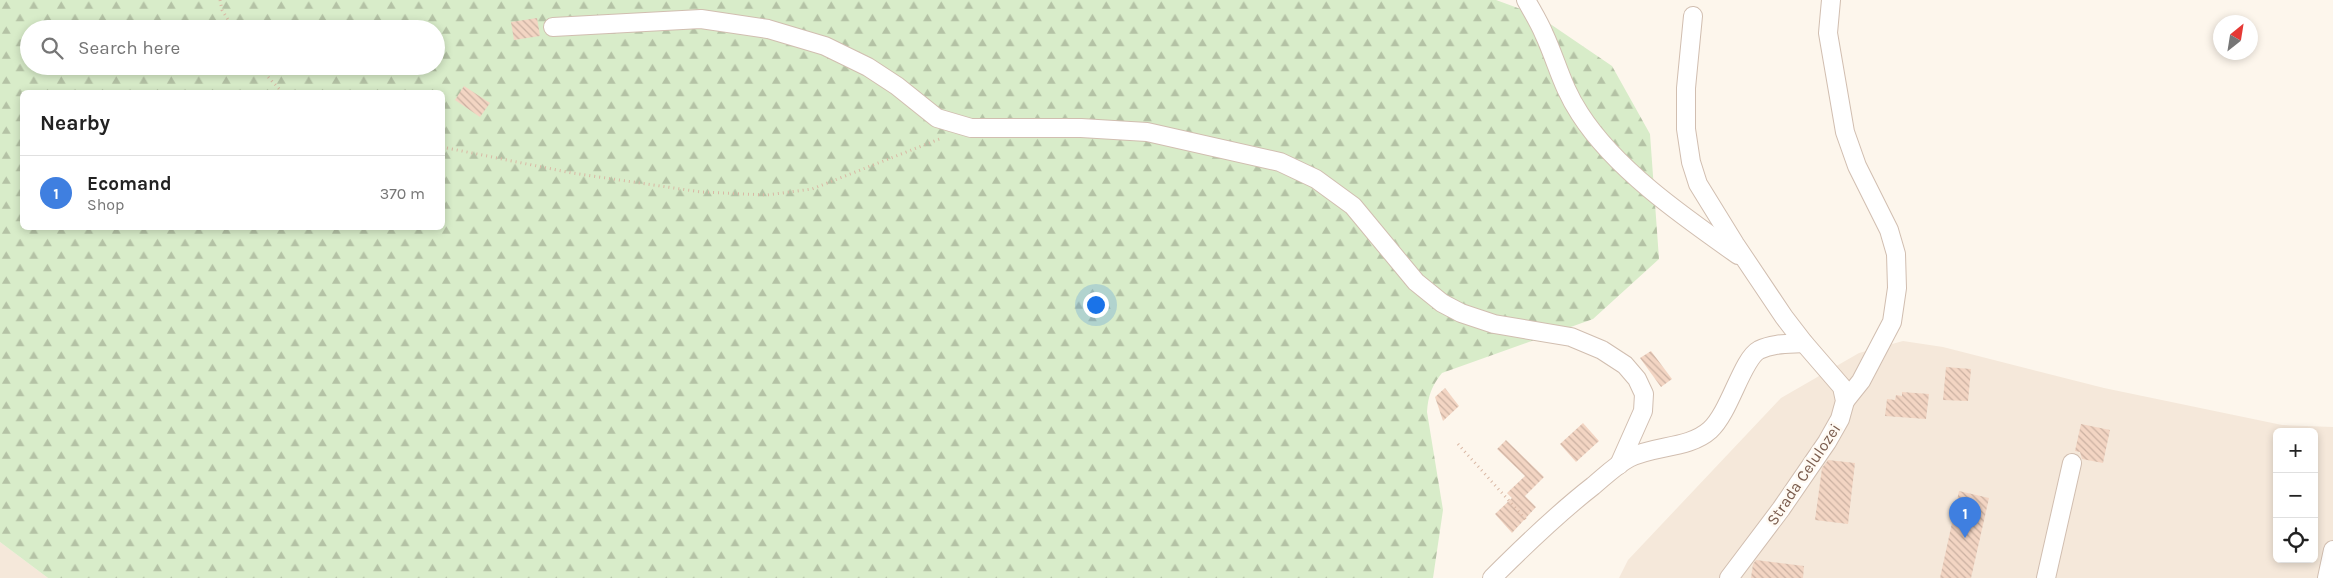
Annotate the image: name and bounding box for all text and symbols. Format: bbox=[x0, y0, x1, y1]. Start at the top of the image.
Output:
north arrow bbox=[2213, 15, 2258, 60]
search box bbox=[20, 20, 445, 75]
icon: search bbox=[38, 34, 66, 62]
text: Search here bbox=[78, 37, 180, 59]
text: Nearby bbox=[40, 111, 110, 135]
text: Ecomand bbox=[87, 173, 172, 195]
text: 1 bbox=[53, 184, 59, 203]
text: 370 m bbox=[380, 184, 425, 203]
text: Shop bbox=[87, 195, 124, 214]
your location bbox=[1083, 292, 1109, 318]
street label: Strada Celulozei bbox=[1762, 420, 1844, 529]
map controls bbox=[2273, 428, 2318, 563]
button: + bbox=[2273, 428, 2318, 473]
button: − bbox=[2273, 473, 2318, 518]
pin: 1 bbox=[1949, 497, 1981, 538]
button: locate bbox=[2273, 518, 2318, 563]

